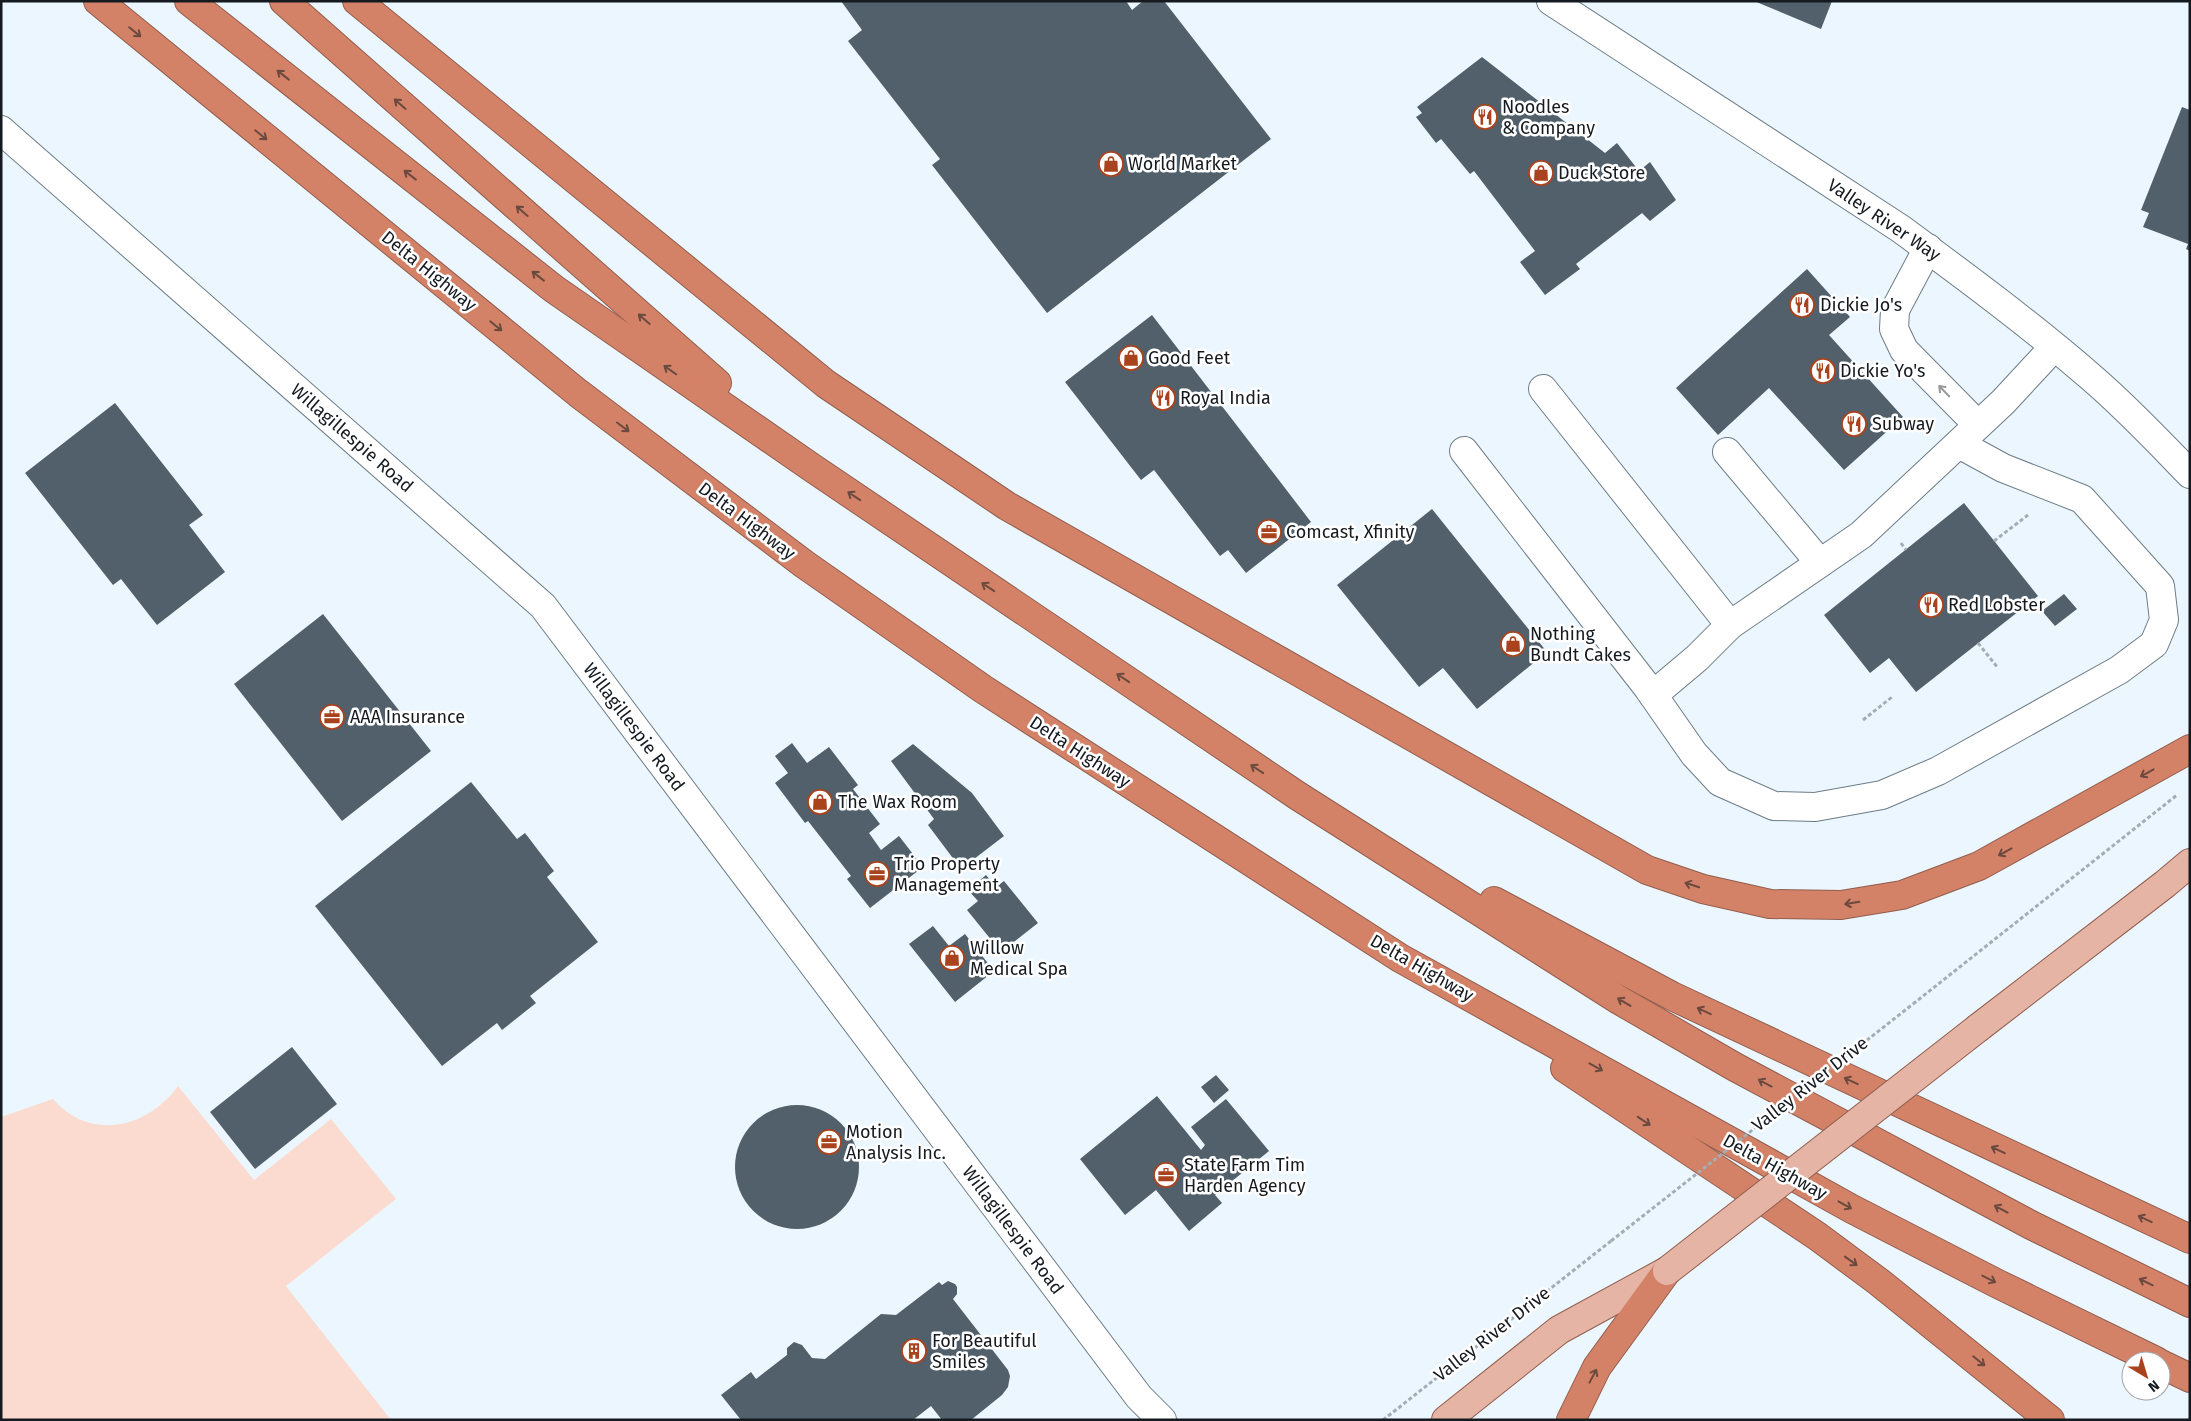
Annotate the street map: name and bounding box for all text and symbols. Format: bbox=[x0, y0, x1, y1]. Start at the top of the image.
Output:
one-way arrow bbox=[129, 27, 142, 38]
one-way arrow bbox=[276, 69, 289, 80]
place label: Noodles & Company bbox=[1502, 96, 1595, 139]
one-way arrow bbox=[394, 98, 407, 109]
restaurant icon: Noodles & Company bbox=[1472, 104, 1498, 130]
one-way arrow bbox=[255, 129, 268, 140]
shop icon: World Market bbox=[1098, 151, 1124, 177]
place label: World Market bbox=[1128, 153, 1237, 175]
shop icon: Duck Store bbox=[1528, 160, 1554, 186]
place label: Duck Store bbox=[1558, 162, 1645, 184]
one-way arrow bbox=[404, 170, 417, 181]
street label: Valley River Way bbox=[1823, 174, 1945, 266]
one-way arrow bbox=[515, 205, 528, 217]
street label: Delta Highway bbox=[377, 226, 481, 316]
one-way arrow bbox=[531, 271, 545, 281]
restaurant icon: Dickie Jo's bbox=[1789, 292, 1815, 318]
place label: Dickie Jo's bbox=[1820, 294, 1902, 316]
one-way arrow bbox=[637, 313, 650, 325]
one-way arrow bbox=[489, 320, 502, 331]
shop icon: Good Feet bbox=[1118, 345, 1144, 371]
place label: Good Feet bbox=[1148, 347, 1231, 369]
restaurant icon: Dickie Yo's bbox=[1810, 358, 1836, 384]
place label: Dickie Yo's bbox=[1840, 360, 1925, 382]
one-way arrow bbox=[664, 365, 678, 375]
street label: Willagillespie Road bbox=[286, 379, 418, 497]
one-way arrow bbox=[1938, 384, 1950, 397]
restaurant icon: Royal India bbox=[1150, 385, 1176, 411]
place label: Royal India bbox=[1180, 387, 1271, 409]
restaurant icon: Subway bbox=[1841, 411, 1867, 437]
place label: Subway bbox=[1872, 413, 1934, 435]
one-way arrow bbox=[616, 422, 630, 432]
street label: Delta Highway bbox=[694, 477, 800, 565]
one-way arrow bbox=[847, 491, 861, 501]
office icon: Comcast, Xfinity bbox=[1256, 519, 1282, 545]
place label: Comcast, Xfinity bbox=[1286, 521, 1415, 543]
one-way arrow bbox=[982, 582, 996, 592]
restaurant icon: Red Lobster bbox=[1918, 592, 1944, 618]
place label: Red Lobster bbox=[1948, 594, 2045, 616]
place label: Nothing Bundt Cakes bbox=[1530, 623, 1631, 666]
shop icon: Nothing Bundt Cakes bbox=[1500, 631, 1526, 657]
street label: Willagillespie Road bbox=[579, 658, 689, 796]
one-way arrow bbox=[1116, 673, 1130, 683]
office icon: AAA Insurance bbox=[319, 704, 345, 730]
place label: AAA Insurance bbox=[350, 706, 465, 728]
street label: Delta Highway bbox=[1025, 711, 1135, 793]
one-way arrow bbox=[1251, 764, 1265, 774]
one-way arrow bbox=[2140, 768, 2155, 778]
shop icon: The Wax Room bbox=[807, 789, 833, 815]
place label: The Wax Room bbox=[838, 791, 957, 813]
one-way arrow bbox=[1998, 847, 2013, 857]
place label: Trio Property Management bbox=[894, 853, 1000, 896]
office icon: Trio Property Management bbox=[864, 861, 890, 887]
one-way arrow bbox=[1685, 880, 1701, 889]
one-way arrow bbox=[1845, 899, 1861, 909]
street label: Delta Highway bbox=[1366, 929, 1478, 1007]
place label: Willow Medical Spa bbox=[970, 937, 1068, 980]
shop icon: Willow Medical Spa bbox=[939, 945, 965, 971]
one-way arrow bbox=[1617, 997, 1631, 1007]
one-way arrow bbox=[1697, 1006, 1712, 1015]
street label: Valley River Drive bbox=[1748, 1032, 1872, 1136]
one-way arrow bbox=[1588, 1062, 1602, 1072]
one-way arrow bbox=[1844, 1075, 1859, 1085]
one-way arrow bbox=[1758, 1078, 1773, 1087]
one-way arrow bbox=[1637, 1116, 1651, 1126]
place label: Motion Analysis Inc. bbox=[846, 1121, 946, 1164]
office icon: Motion Analysis Inc. bbox=[816, 1129, 842, 1155]
street label: Delta Highway bbox=[1719, 1129, 1831, 1205]
one-way arrow bbox=[1991, 1145, 2006, 1154]
place label: State Farm Tim Harden Agency bbox=[1184, 1154, 1306, 1197]
street label: Willagillespie Road bbox=[958, 1161, 1068, 1299]
office icon: State Farm Tim Harden Agency bbox=[1153, 1162, 1179, 1188]
one-way arrow bbox=[1837, 1200, 1852, 1210]
one-way arrow bbox=[1994, 1204, 2009, 1213]
one-way arrow bbox=[2138, 1214, 2153, 1224]
one-way arrow bbox=[1844, 1256, 1857, 1267]
one-way arrow bbox=[1981, 1275, 1996, 1284]
one-way arrow bbox=[2139, 1277, 2154, 1287]
street label: Valley River Drive bbox=[1430, 1282, 1554, 1386]
place label: For Beautiful Smiles bbox=[932, 1330, 1037, 1373]
building icon: For Beautiful Smiles bbox=[901, 1338, 927, 1364]
north arrow bbox=[2121, 1351, 2171, 1401]
one-way arrow bbox=[1972, 1356, 1985, 1367]
one-way arrow bbox=[1588, 1370, 1598, 1384]
text: N bbox=[2145, 1376, 2163, 1395]

